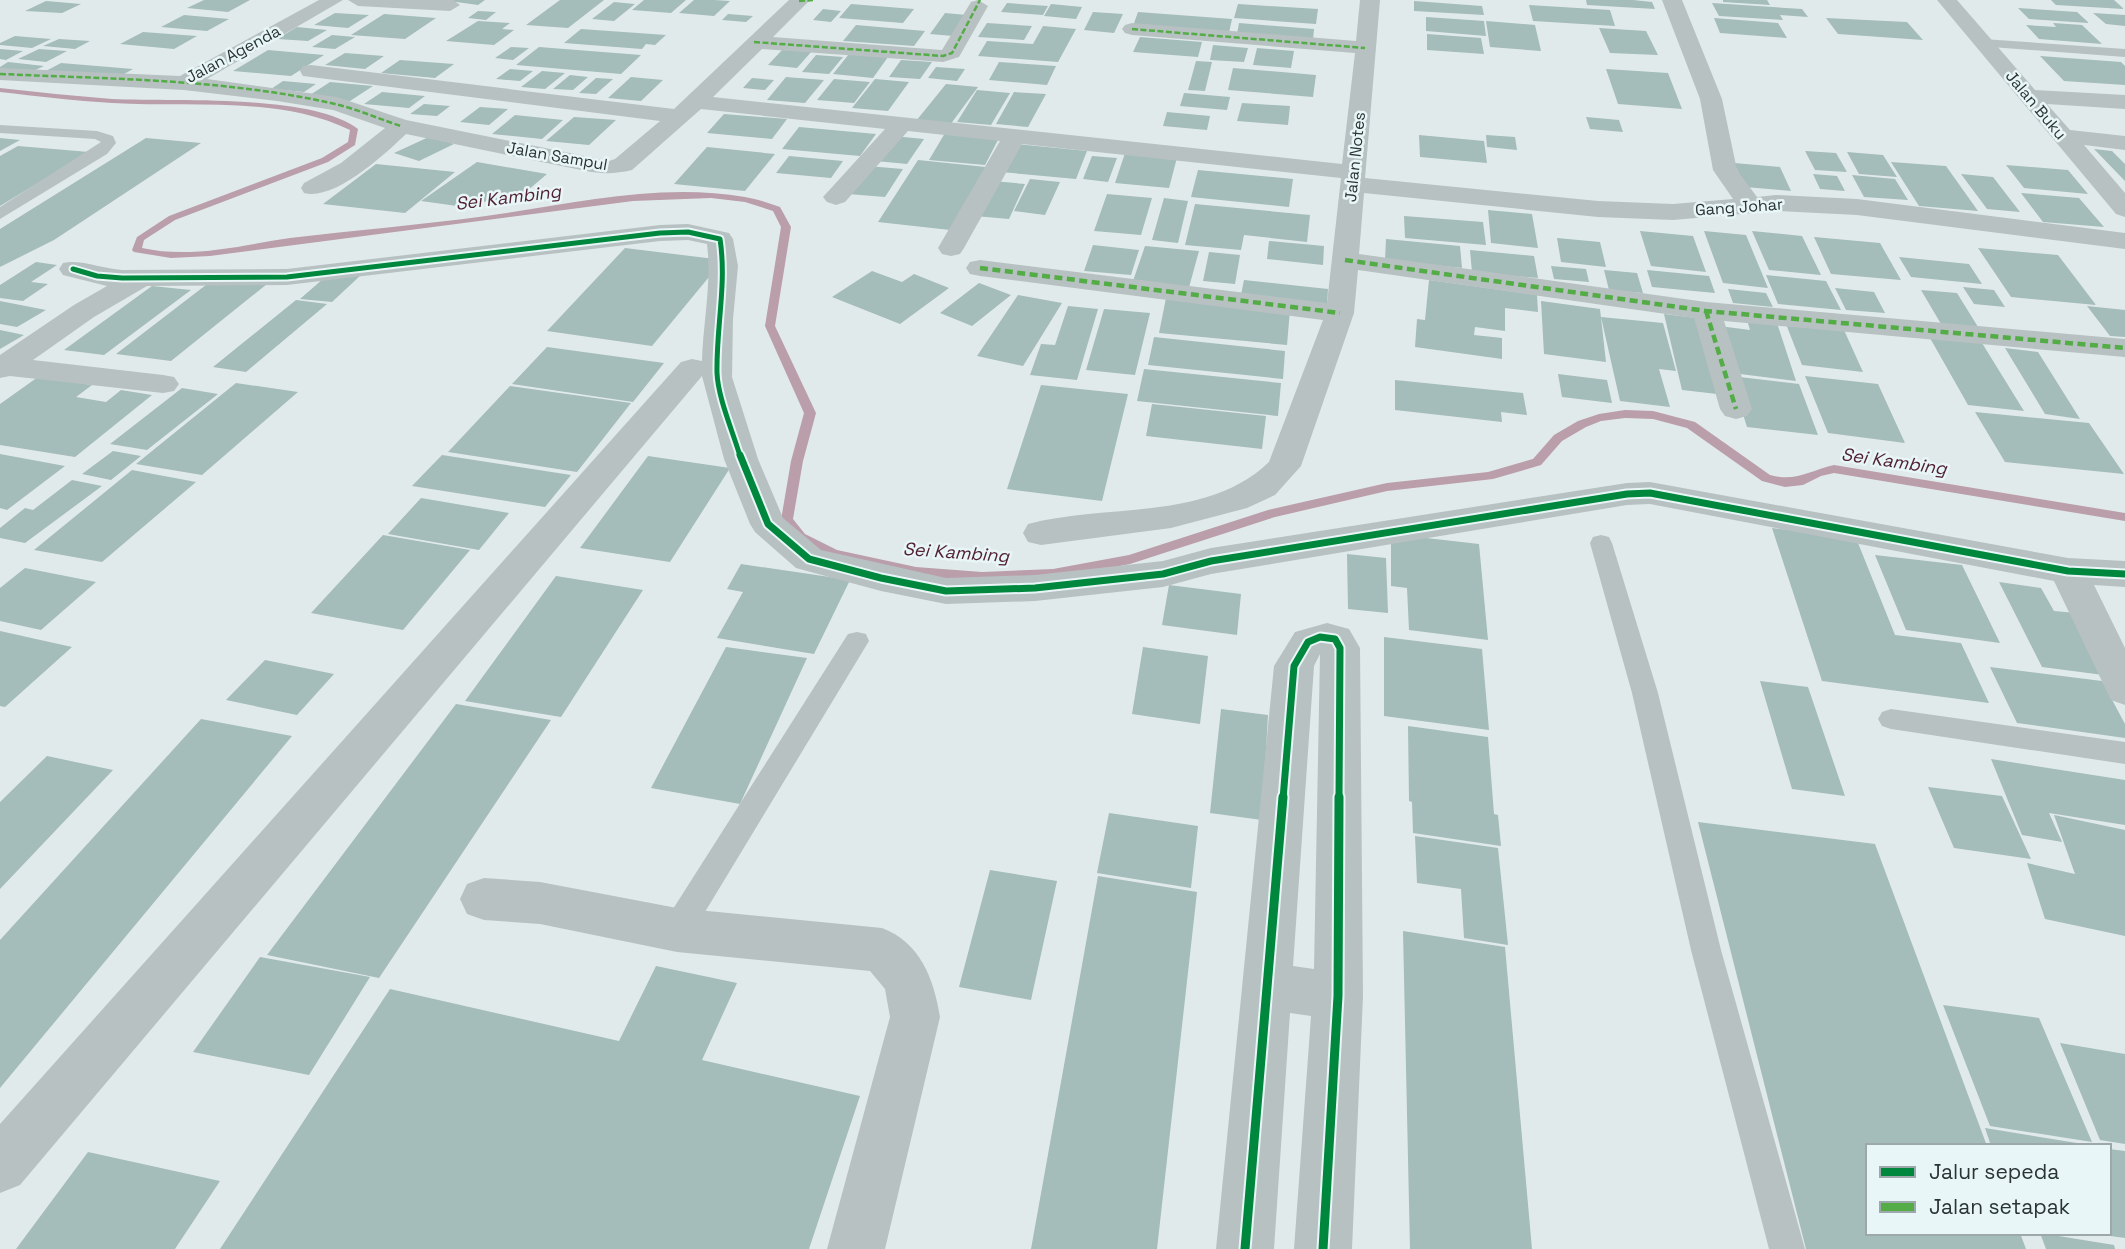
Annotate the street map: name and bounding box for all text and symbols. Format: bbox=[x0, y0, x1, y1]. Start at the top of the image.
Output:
street label: Jalan Agenda bbox=[182, 20, 284, 88]
street label: Jalan Buku bbox=[2001, 66, 2071, 144]
street label: Jalan Notes bbox=[1340, 111, 1370, 203]
street label: Jalan Sampul bbox=[505, 137, 609, 175]
water label: Sei Kambing bbox=[454, 179, 563, 215]
street label: Gang Johar bbox=[1694, 193, 1784, 221]
water label: Sei Kambing bbox=[1840, 442, 1950, 480]
water label: Sei Kambing bbox=[902, 537, 1011, 567]
legend bbox=[1866, 1144, 2111, 1235]
text: Jalur sepeda bbox=[1929, 1158, 2059, 1185]
text: Jalan setapak bbox=[1929, 1193, 2070, 1220]

